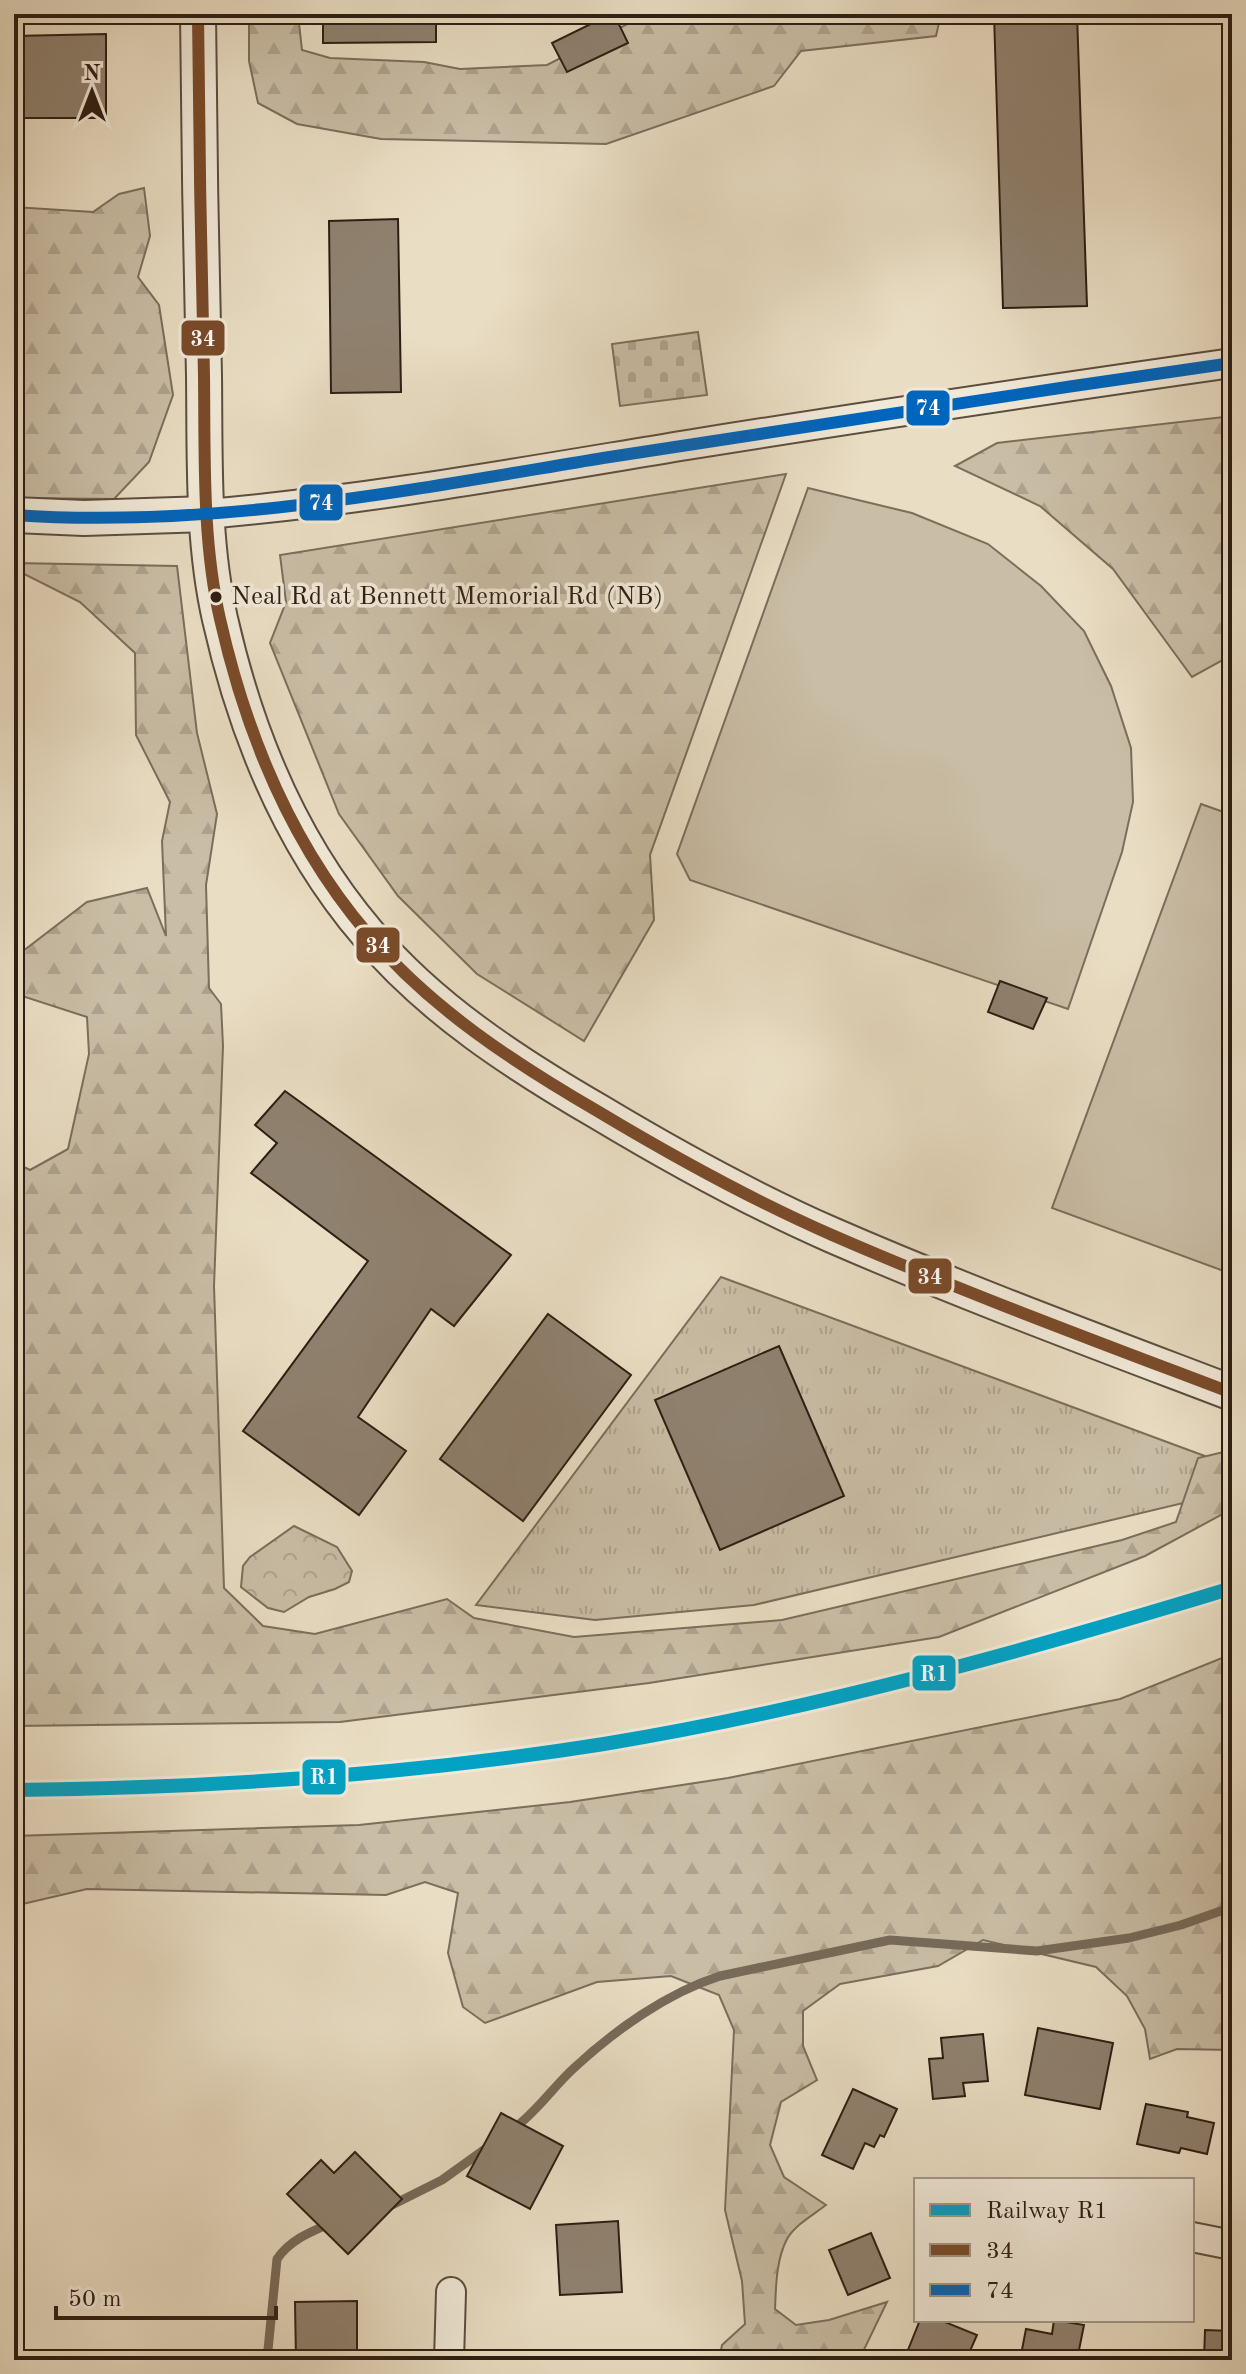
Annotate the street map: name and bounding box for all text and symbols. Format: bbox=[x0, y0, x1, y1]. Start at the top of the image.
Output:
north arrow bbox=[52, 52, 132, 132]
text: N bbox=[84, 63, 101, 85]
line badge: 34 bbox=[180, 319, 226, 357]
text: 34 bbox=[190, 329, 216, 351]
line badge: 74 bbox=[905, 389, 951, 427]
text: 74 bbox=[915, 398, 941, 420]
line badge: 74 bbox=[298, 483, 344, 522]
text: 74 bbox=[308, 493, 334, 515]
place label: Neal Rd at Bennett Memorial Rd (NB) bbox=[231, 584, 663, 610]
marker: Neal Rd at Bennett Memorial Rd (NB) bbox=[208, 589, 224, 605]
line badge: 34 bbox=[355, 926, 401, 964]
text: 34 bbox=[365, 936, 391, 958]
line badge: 34 bbox=[907, 1257, 953, 1295]
text: 34 bbox=[917, 1267, 943, 1289]
line badge: R1 bbox=[911, 1654, 957, 1692]
text: R1 bbox=[920, 1664, 948, 1686]
line badge: R1 bbox=[301, 1758, 347, 1796]
text: R1 bbox=[310, 1767, 338, 1789]
legend bbox=[914, 2178, 1194, 2322]
text: Railway R1 bbox=[986, 2200, 1108, 2224]
text: 34 bbox=[986, 2240, 1014, 2264]
scale bar bbox=[56, 2270, 276, 2320]
text: 74 bbox=[986, 2280, 1014, 2304]
text: 50 m bbox=[68, 2288, 122, 2312]

